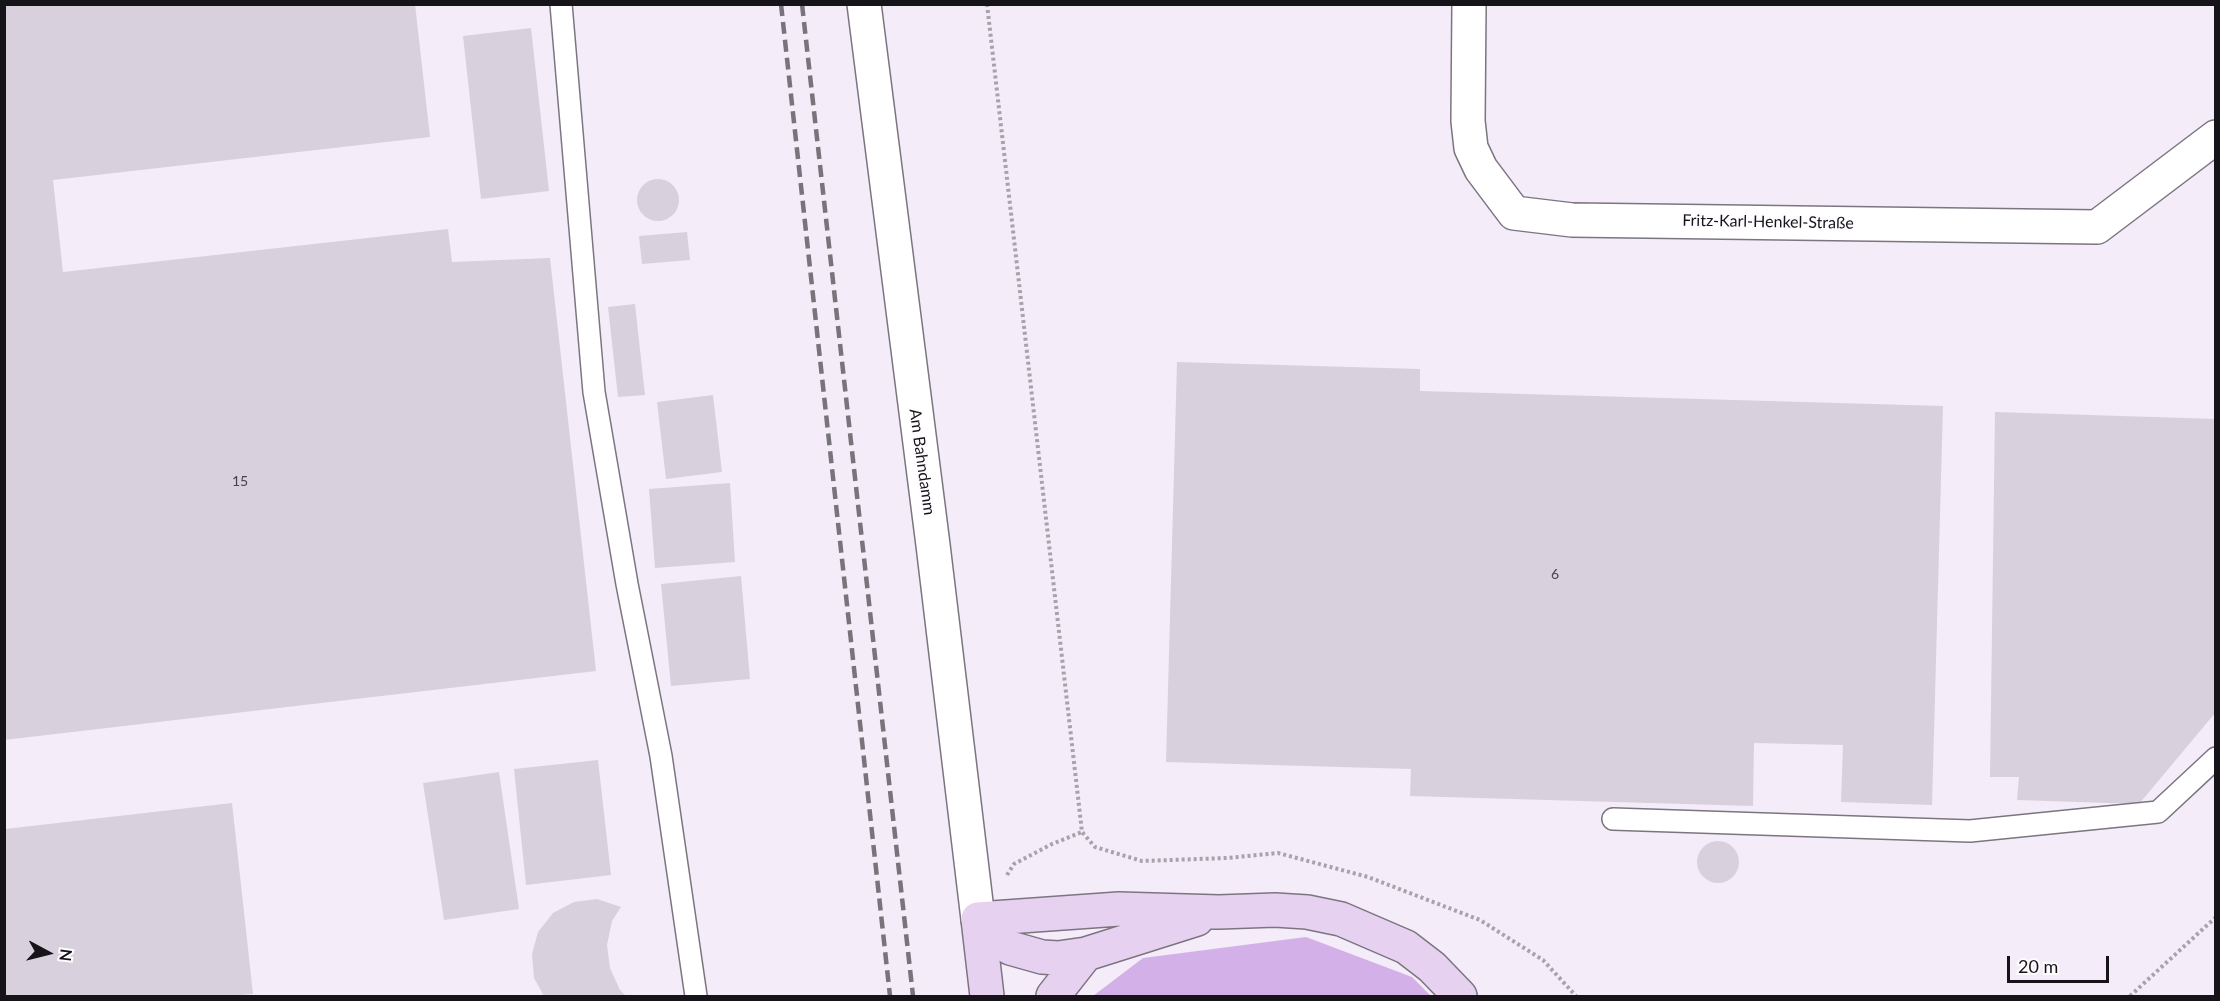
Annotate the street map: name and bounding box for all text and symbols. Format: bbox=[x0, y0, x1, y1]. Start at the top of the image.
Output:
street label: Fritz-Karl-Henkel-Straße bbox=[1682, 211, 1854, 233]
street label: Am Bahndamm bbox=[905, 408, 939, 516]
house number: 15 bbox=[232, 473, 248, 489]
house number: 6 bbox=[1551, 566, 1559, 582]
north arrow bbox=[18, 923, 78, 983]
scale bar bbox=[2010, 944, 2112, 982]
text: N bbox=[56, 948, 77, 963]
text: 20 m bbox=[2018, 955, 2058, 977]

